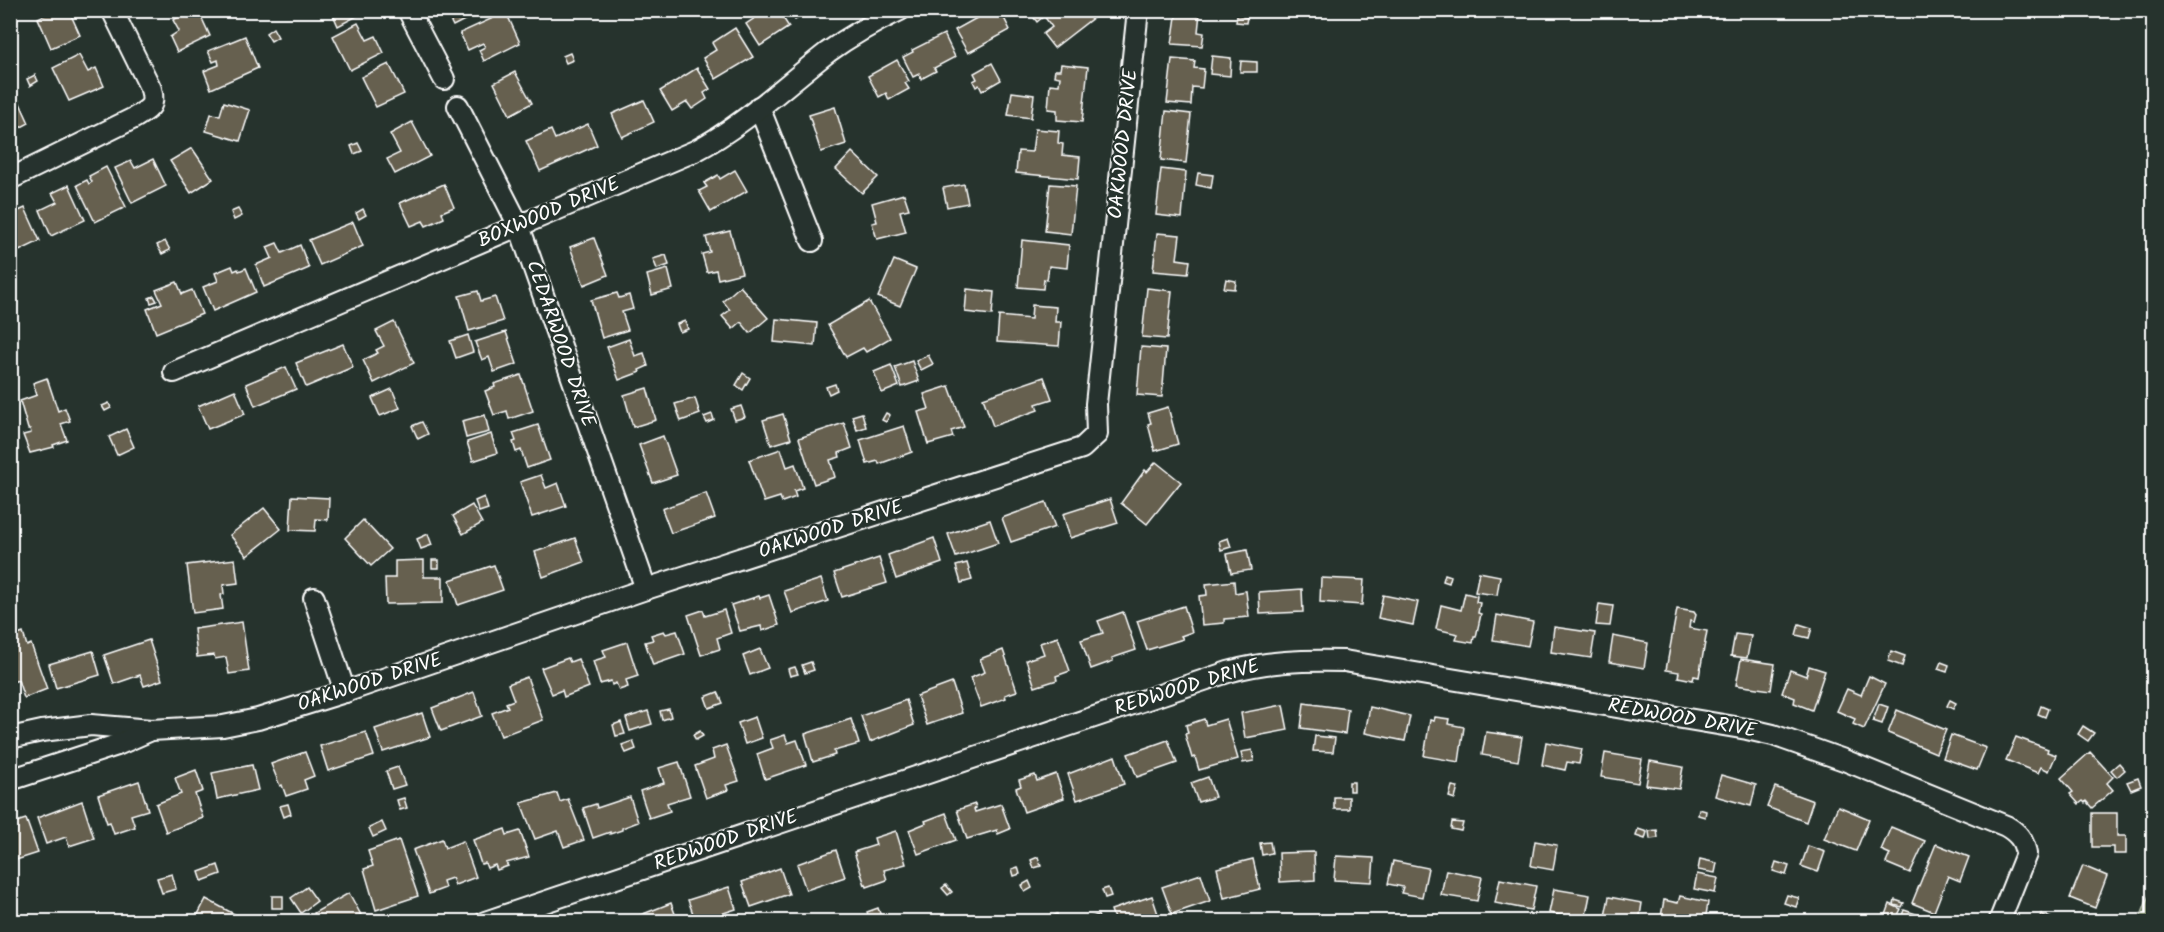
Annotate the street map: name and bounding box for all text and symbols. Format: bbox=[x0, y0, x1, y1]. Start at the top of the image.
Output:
street label: OAKWOOD DRIVE bbox=[1100, 66, 1148, 220]
street label: BOXWOOD DRIVE bbox=[473, 168, 626, 257]
street label: CEDARWOOD DRIVE bbox=[516, 256, 604, 433]
street label: OAKWOOD DRIVE bbox=[755, 491, 909, 568]
street label: OAKWOOD DRIVE bbox=[294, 644, 448, 721]
street label: REDWOOD DRIVE bbox=[1110, 650, 1265, 725]
street label: REDWOOD DRIVE bbox=[1605, 690, 1760, 748]
street label: REDWOOD DRIVE bbox=[650, 801, 804, 881]

